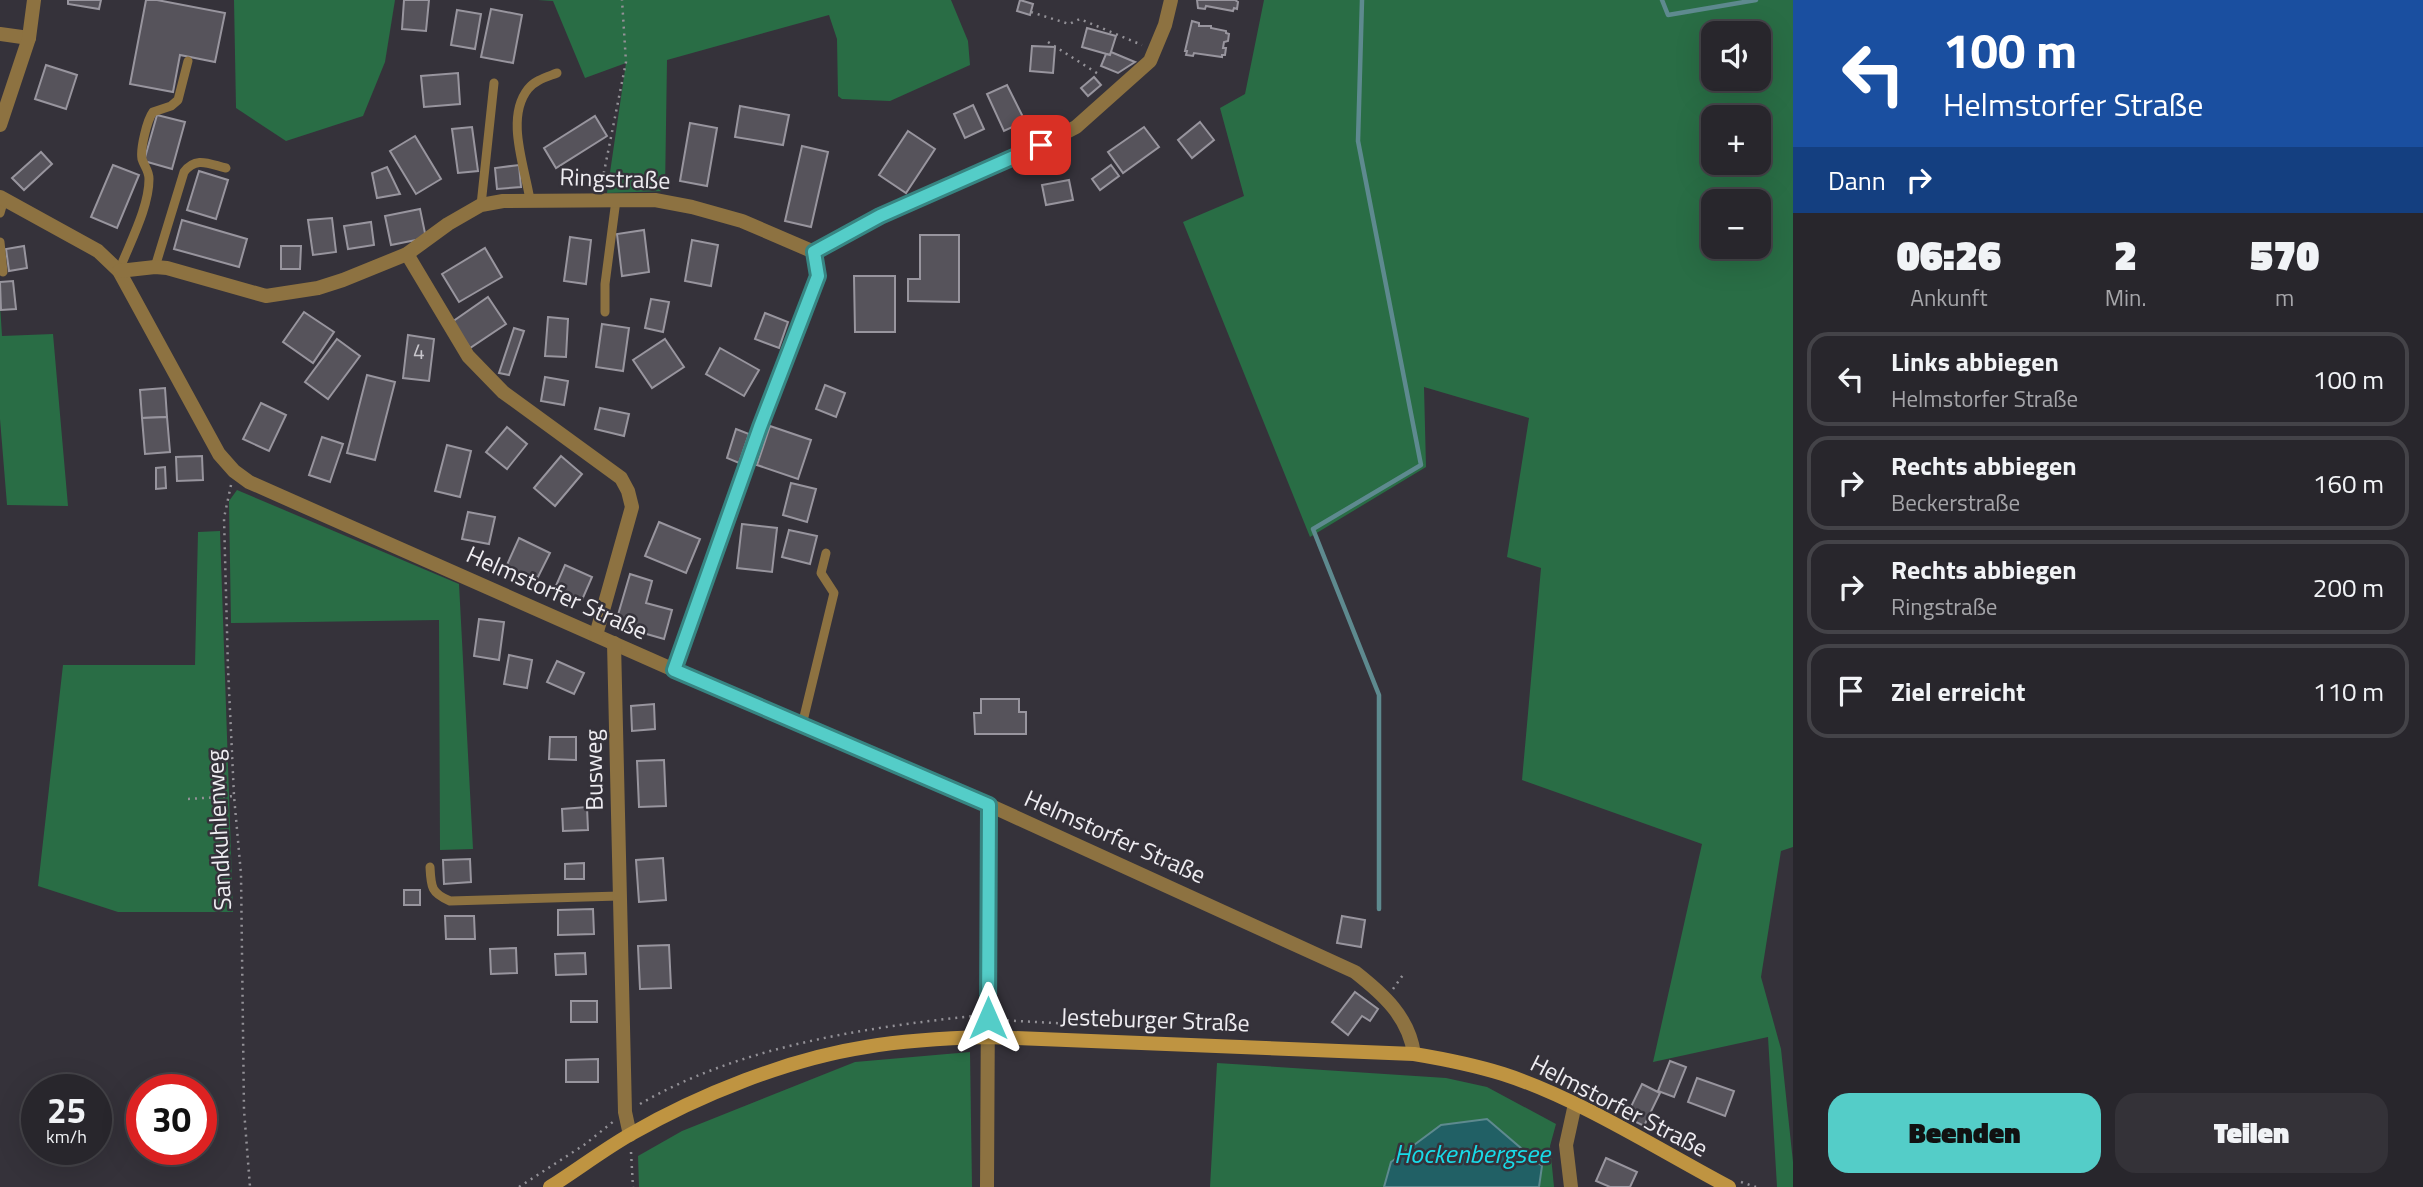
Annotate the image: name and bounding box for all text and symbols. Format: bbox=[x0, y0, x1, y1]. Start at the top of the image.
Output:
text: 100 m bbox=[1943, 12, 2077, 87]
map controls bbox=[1701, 21, 1771, 259]
button: sound bbox=[1701, 21, 1771, 91]
icon: left bbox=[1828, 28, 1919, 119]
text: Helmstorfer Straße bbox=[1943, 80, 2203, 128]
button: + bbox=[1701, 105, 1771, 175]
pin bbox=[1011, 115, 1071, 175]
icon: arrive bbox=[1022, 126, 1060, 164]
street label: Ringstraße bbox=[559, 158, 671, 198]
text: Dann bbox=[1828, 161, 1886, 200]
icon: right bbox=[1900, 161, 1938, 199]
button: − bbox=[1701, 189, 1771, 259]
text: 06:26 bbox=[1897, 222, 2001, 286]
text: 2 bbox=[2114, 222, 2137, 286]
text: 570 bbox=[2250, 222, 2319, 286]
text: Ankunft bbox=[1910, 280, 1988, 315]
text: Min. bbox=[2105, 280, 2146, 315]
text: m bbox=[2275, 280, 2294, 315]
house number: 4 bbox=[413, 335, 425, 367]
text: Links abbiegen bbox=[1891, 342, 2059, 381]
icon: left bbox=[1832, 360, 1870, 398]
text: 100 m bbox=[2313, 360, 2384, 399]
text: Helmstorfer Straße bbox=[1891, 381, 2078, 416]
text: Rechts abbiegen bbox=[1891, 446, 2077, 485]
icon: right bbox=[1832, 464, 1870, 502]
text: 160 m bbox=[2313, 464, 2384, 503]
text: Beckerstraße bbox=[1891, 485, 2020, 520]
street label: Helmstorfer Straße bbox=[461, 536, 654, 648]
text: Rechts abbiegen bbox=[1891, 550, 2077, 589]
icon: right bbox=[1832, 568, 1870, 606]
text: 200 m bbox=[2313, 568, 2384, 607]
text: Ringstraße bbox=[1891, 589, 1997, 624]
icon: arrive bbox=[1832, 672, 1870, 710]
text: Ziel erreicht bbox=[1891, 672, 2026, 711]
text: 110 m bbox=[2313, 672, 2384, 711]
street label: Busweg bbox=[574, 729, 612, 811]
street label: Sandkuhlenweg bbox=[196, 749, 240, 911]
street label: Helmstorfer Straße bbox=[1019, 780, 1212, 892]
position arrow bbox=[951, 981, 1025, 1055]
street label: Jesteburger Straße bbox=[1060, 998, 1250, 1040]
street label: Helmstorfer Straße bbox=[1524, 1045, 1715, 1165]
speed limit sign: 30 bbox=[126, 1074, 217, 1165]
text: 25 bbox=[47, 1083, 86, 1137]
button: Beenden bbox=[1828, 1093, 2101, 1173]
button: Teilen bbox=[2115, 1093, 2388, 1173]
text: km/h bbox=[46, 1123, 87, 1150]
water label: Hockenbergsee bbox=[1394, 1134, 1552, 1173]

